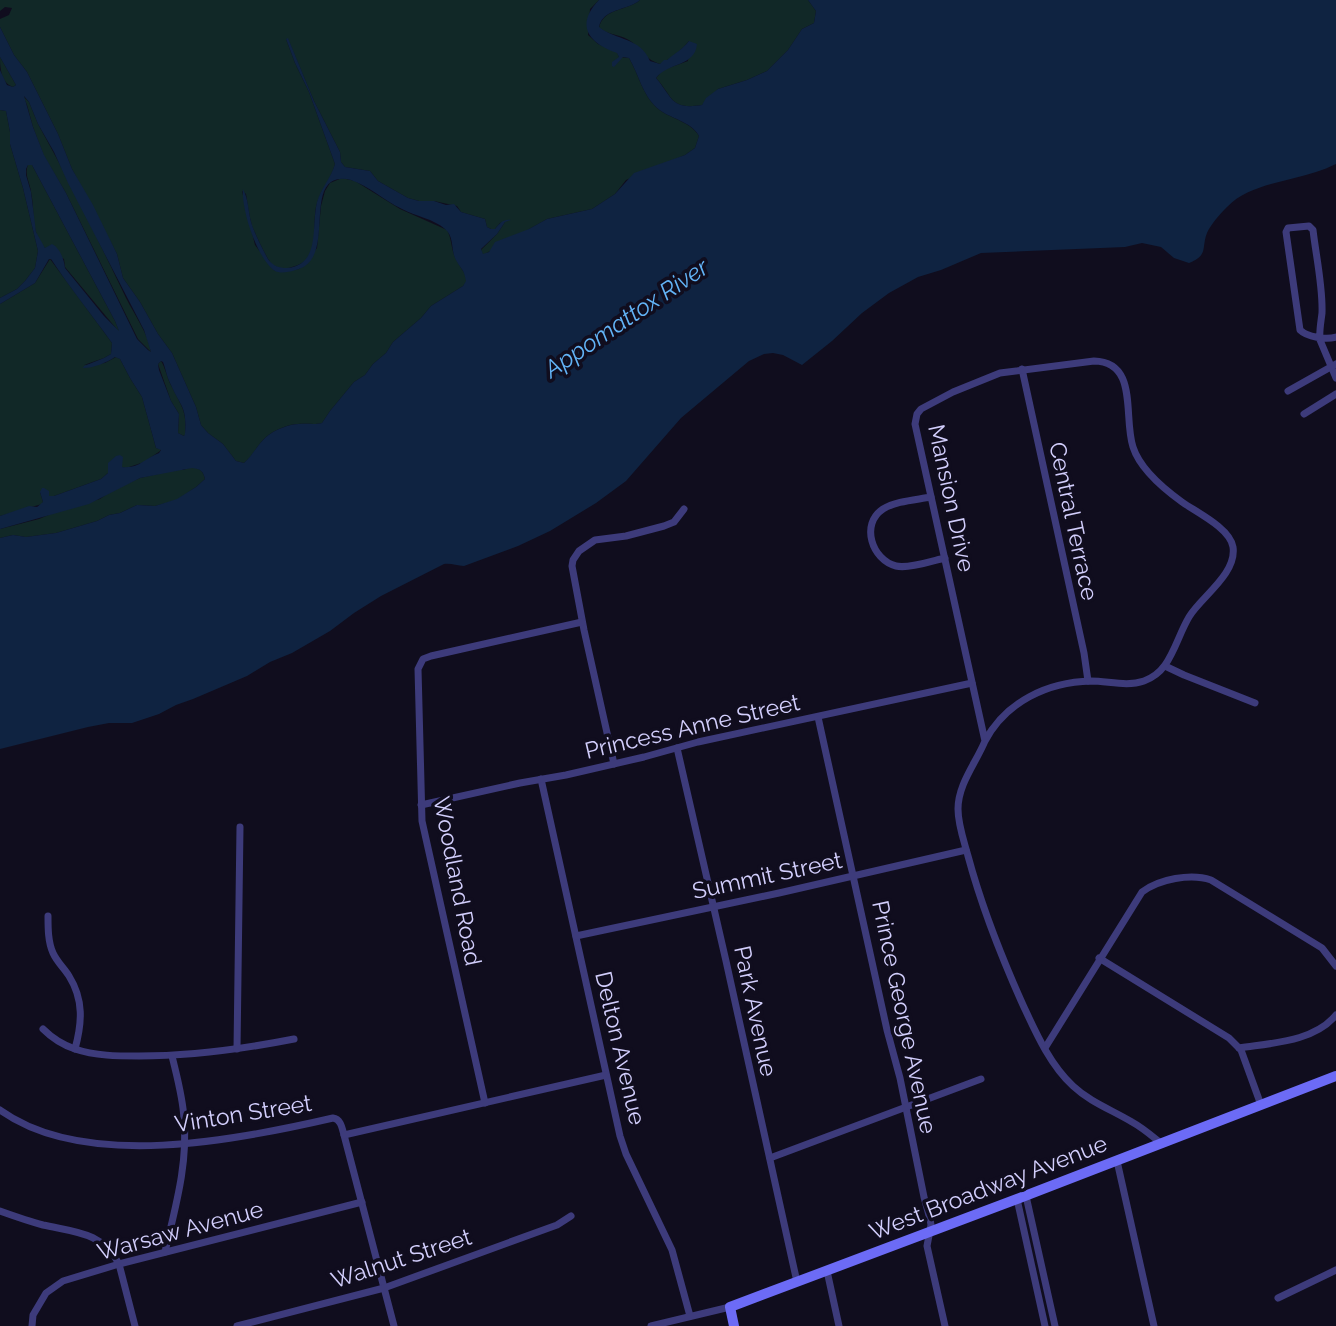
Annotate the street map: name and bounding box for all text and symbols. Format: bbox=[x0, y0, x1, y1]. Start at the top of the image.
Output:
water label: Appomattox River bbox=[537, 252, 714, 385]
street label: Mansion Drive bbox=[923, 422, 981, 574]
street label: Central Terrace bbox=[1044, 439, 1104, 603]
street label: Princess Anne Street bbox=[582, 688, 802, 764]
street label: Woodland Road bbox=[428, 794, 488, 968]
street label: Summit Street bbox=[690, 846, 845, 904]
street label: Prince George Avenue bbox=[867, 898, 943, 1136]
street label: Park Avenue bbox=[729, 943, 783, 1079]
street label: Delton Avenue bbox=[590, 969, 652, 1127]
street label: Vinton Street bbox=[173, 1089, 314, 1137]
street label: West Broadway Avenue bbox=[865, 1129, 1111, 1245]
street label: Warsaw Avenue bbox=[94, 1195, 266, 1265]
street label: Walnut Street bbox=[327, 1223, 475, 1293]

